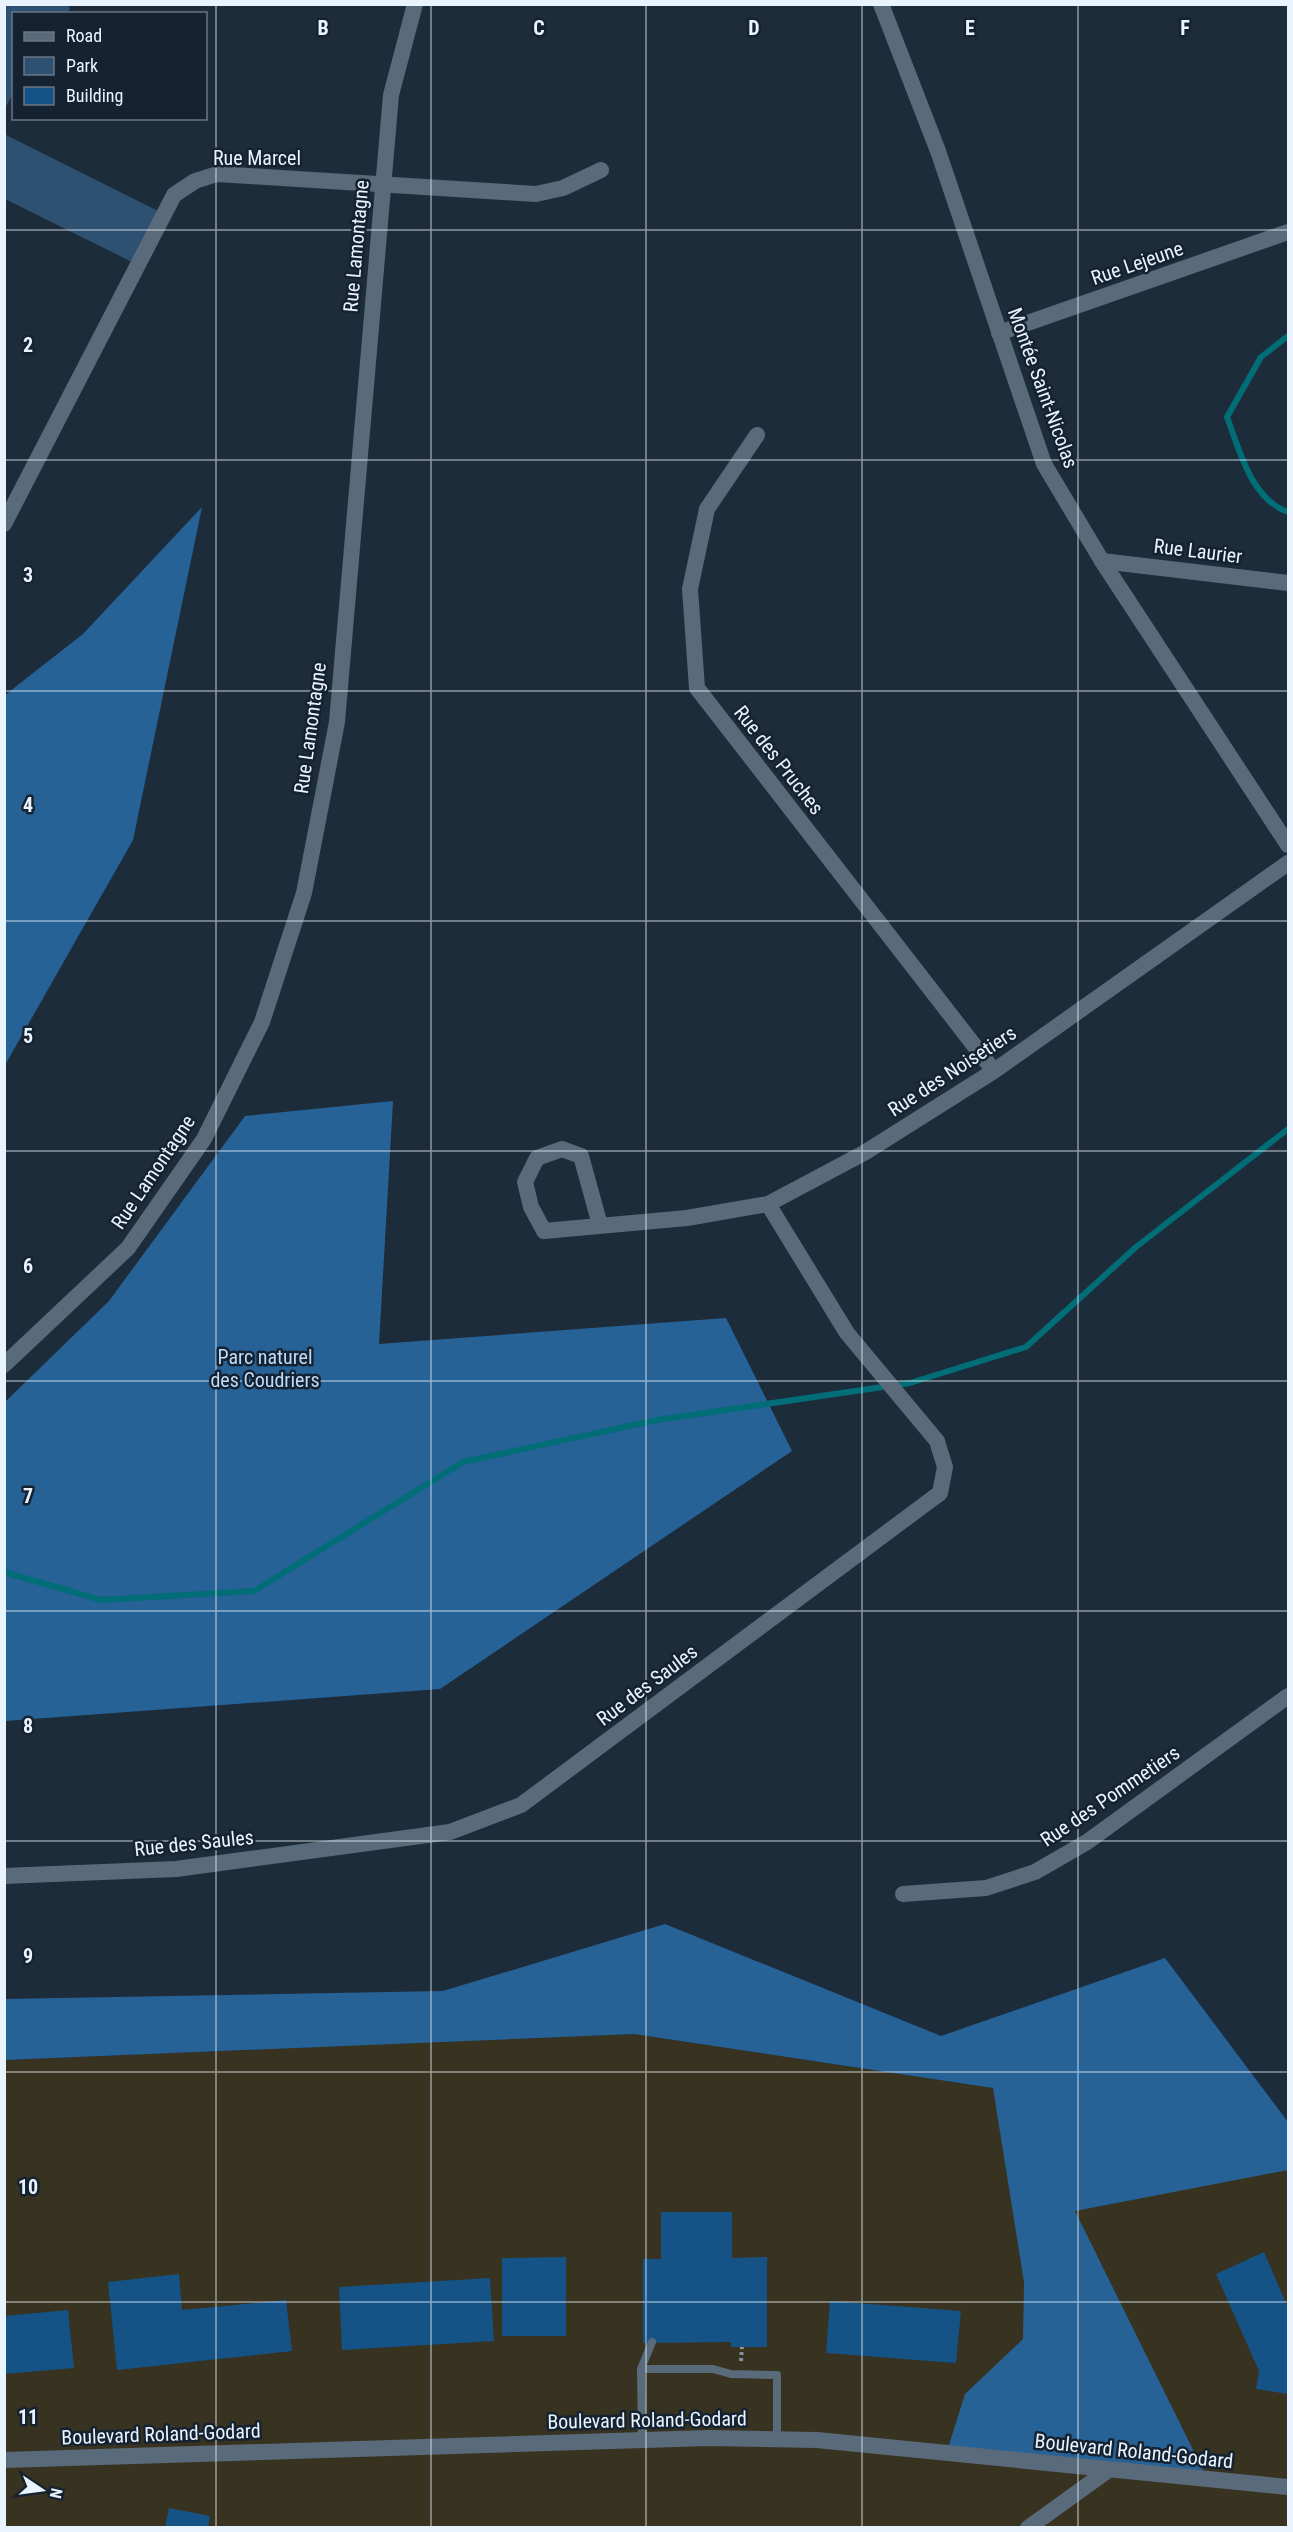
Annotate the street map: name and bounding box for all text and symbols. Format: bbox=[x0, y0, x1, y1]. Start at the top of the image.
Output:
legend bbox=[12, 12, 207, 120]
text: B bbox=[317, 16, 329, 40]
text: C bbox=[533, 16, 545, 40]
text: D bbox=[748, 16, 760, 40]
text: E bbox=[965, 16, 975, 40]
text: F bbox=[1180, 16, 1190, 40]
text: Road bbox=[66, 25, 102, 46]
text: Park bbox=[66, 55, 98, 76]
text: Building bbox=[66, 85, 123, 106]
street label: Rue Marcel bbox=[213, 146, 301, 170]
street label: Rue Lamontagne bbox=[338, 179, 374, 313]
street label: Rue Lejeune bbox=[1088, 236, 1186, 290]
street label: Montée Saint-Nicolas bbox=[1003, 305, 1083, 471]
text: 2 bbox=[23, 333, 33, 357]
street label: Rue Laurier bbox=[1152, 534, 1244, 568]
text: 3 bbox=[23, 563, 33, 587]
street label: Rue Lamontagne bbox=[289, 661, 331, 795]
street label: Rue des Pruches bbox=[729, 701, 829, 819]
text: 4 bbox=[23, 793, 33, 817]
street label: Rue des Noisetiers bbox=[883, 1021, 1021, 1121]
text: 5 bbox=[23, 1024, 33, 1048]
street label: Rue Lamontagne bbox=[106, 1110, 200, 1234]
text: 6 bbox=[23, 1254, 33, 1278]
park label: Parc naturel des Coudriers bbox=[210, 1345, 320, 1392]
text: 7 bbox=[23, 1484, 33, 1508]
street label: Rue des Saules bbox=[592, 1639, 702, 1731]
text: 8 bbox=[23, 1714, 33, 1738]
street label: Rue des Pommetiers bbox=[1036, 1741, 1184, 1851]
street label: Rue des Saules bbox=[133, 1825, 255, 1861]
text: 9 bbox=[23, 1944, 33, 1968]
text: 10 bbox=[18, 2175, 38, 2199]
text: 11 bbox=[18, 2405, 38, 2429]
street label: Boulevard Roland-Godard bbox=[547, 2406, 747, 2434]
street label: Boulevard Roland-Godard bbox=[61, 2419, 261, 2449]
street label: Boulevard Roland-Godard bbox=[1034, 2429, 1234, 2473]
north arrow bbox=[12, 2460, 72, 2520]
text: N bbox=[46, 2486, 66, 2500]

